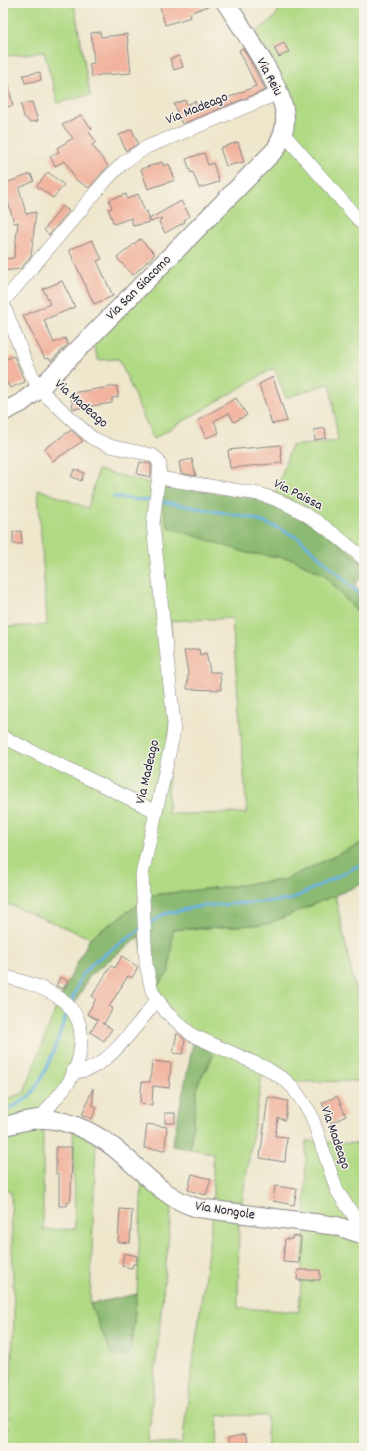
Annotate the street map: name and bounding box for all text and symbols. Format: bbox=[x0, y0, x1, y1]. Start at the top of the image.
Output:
street label: Via Reiu bbox=[251, 54, 287, 100]
street label: Via Madeago bbox=[163, 87, 231, 131]
street label: Via San Giacomo bbox=[102, 251, 176, 325]
street label: Via Madeago bbox=[50, 375, 112, 433]
street label: Via Paissa bbox=[270, 474, 326, 516]
street label: Via Madeago bbox=[131, 738, 165, 806]
street label: Via Madeago bbox=[315, 1104, 355, 1172]
street label: Via Nongole bbox=[194, 1196, 256, 1226]

